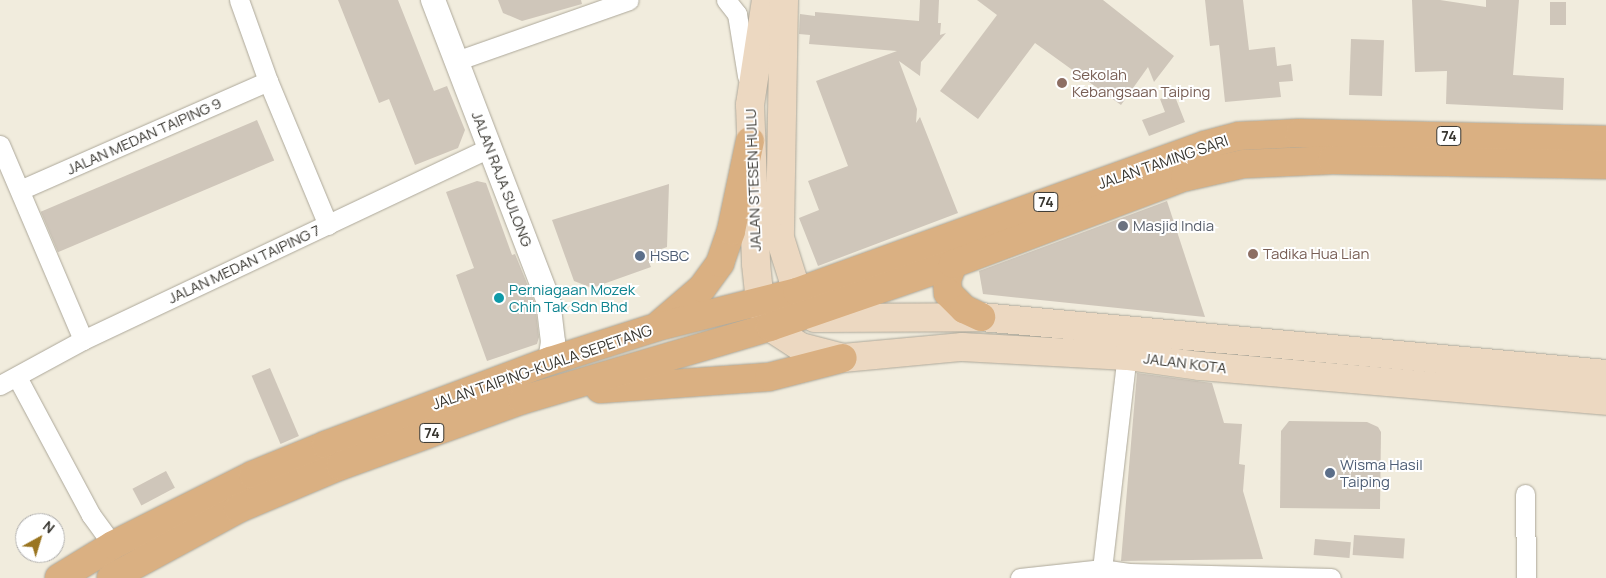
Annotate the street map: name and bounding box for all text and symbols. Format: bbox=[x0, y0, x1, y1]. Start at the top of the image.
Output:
place label: Sekolah Kebangsaan Taiping bbox=[1072, 65, 1210, 100]
marker: Sekolah Kebangsaan Taiping bbox=[1056, 77, 1068, 89]
street label: JALAN MEDAN TAIPING 9 bbox=[64, 94, 224, 178]
street label: JALAN STESEN HULU bbox=[742, 108, 764, 252]
street label: JALAN RAJA SULONG bbox=[468, 109, 536, 249]
road number: 74 bbox=[1435, 124, 1463, 148]
street label: JALAN TAMING SARI bbox=[1096, 131, 1230, 193]
road number: 74 bbox=[1032, 190, 1060, 213]
place label: Masjid India bbox=[1133, 217, 1214, 235]
marker: Masjid India bbox=[1117, 220, 1129, 232]
street label: JALAN MEDAN TAIPING 7 bbox=[165, 221, 323, 307]
place label: Tadika Hua Lian bbox=[1263, 245, 1369, 263]
place label: HSBC bbox=[650, 247, 689, 265]
marker: Tadika Hua Lian bbox=[1247, 248, 1259, 260]
marker: HSBC bbox=[634, 250, 646, 262]
place label: Perniagaan Mozek Chin Tak Sdn Bhd bbox=[509, 280, 635, 315]
marker: Perniagaan Mozek Chin Tak Sdn Bhd bbox=[493, 292, 505, 304]
street label: JALAN TAIPING-KUALA SEPETANG bbox=[430, 321, 654, 413]
street label: JALAN KOTA bbox=[1142, 349, 1228, 377]
road number: 74 bbox=[418, 422, 446, 444]
place label: Wisma Hasil Taiping bbox=[1340, 455, 1423, 490]
marker: Wisma Hasil Taiping bbox=[1324, 467, 1336, 479]
north arrow bbox=[15, 513, 65, 563]
text: N bbox=[39, 516, 59, 537]

